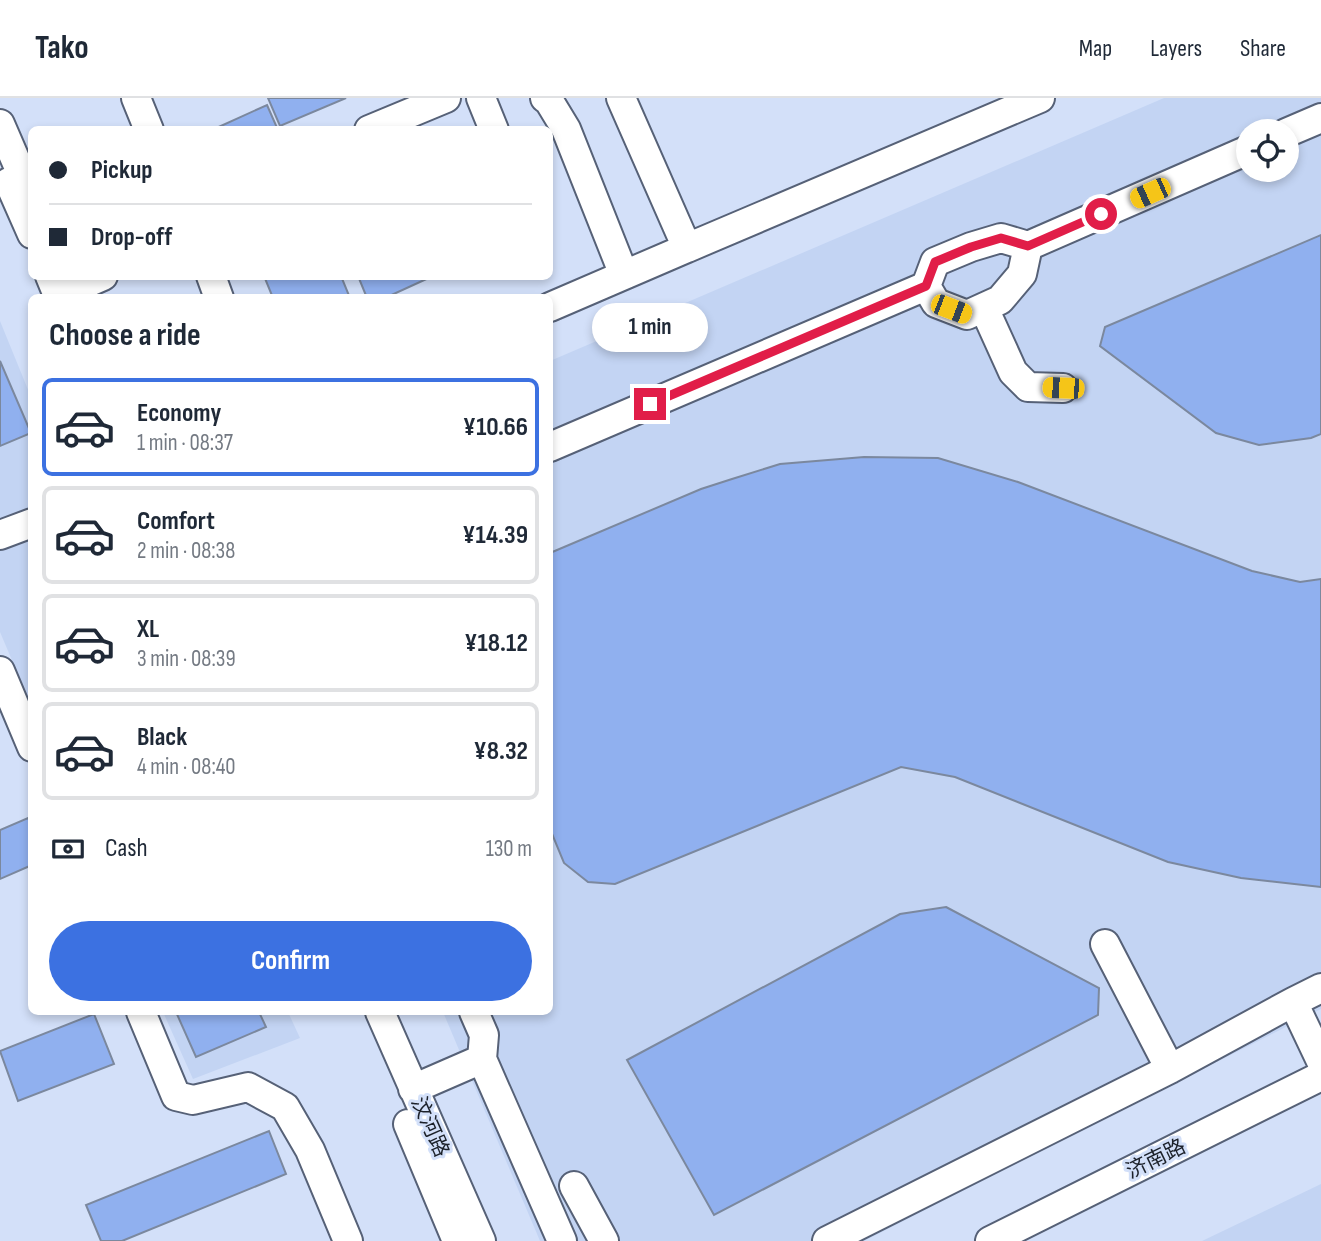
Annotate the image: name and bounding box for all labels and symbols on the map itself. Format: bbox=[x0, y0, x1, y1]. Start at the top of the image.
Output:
car bbox=[1127, 175, 1174, 211]
route start bbox=[1085, 198, 1117, 230]
car bbox=[928, 292, 975, 326]
callout: 1 min bbox=[592, 302, 708, 352]
car bbox=[1042, 377, 1085, 399]
route end bbox=[634, 388, 666, 420]
street label: 汶河路 bbox=[406, 1093, 454, 1161]
street label: 济南路 bbox=[1122, 1134, 1190, 1184]

